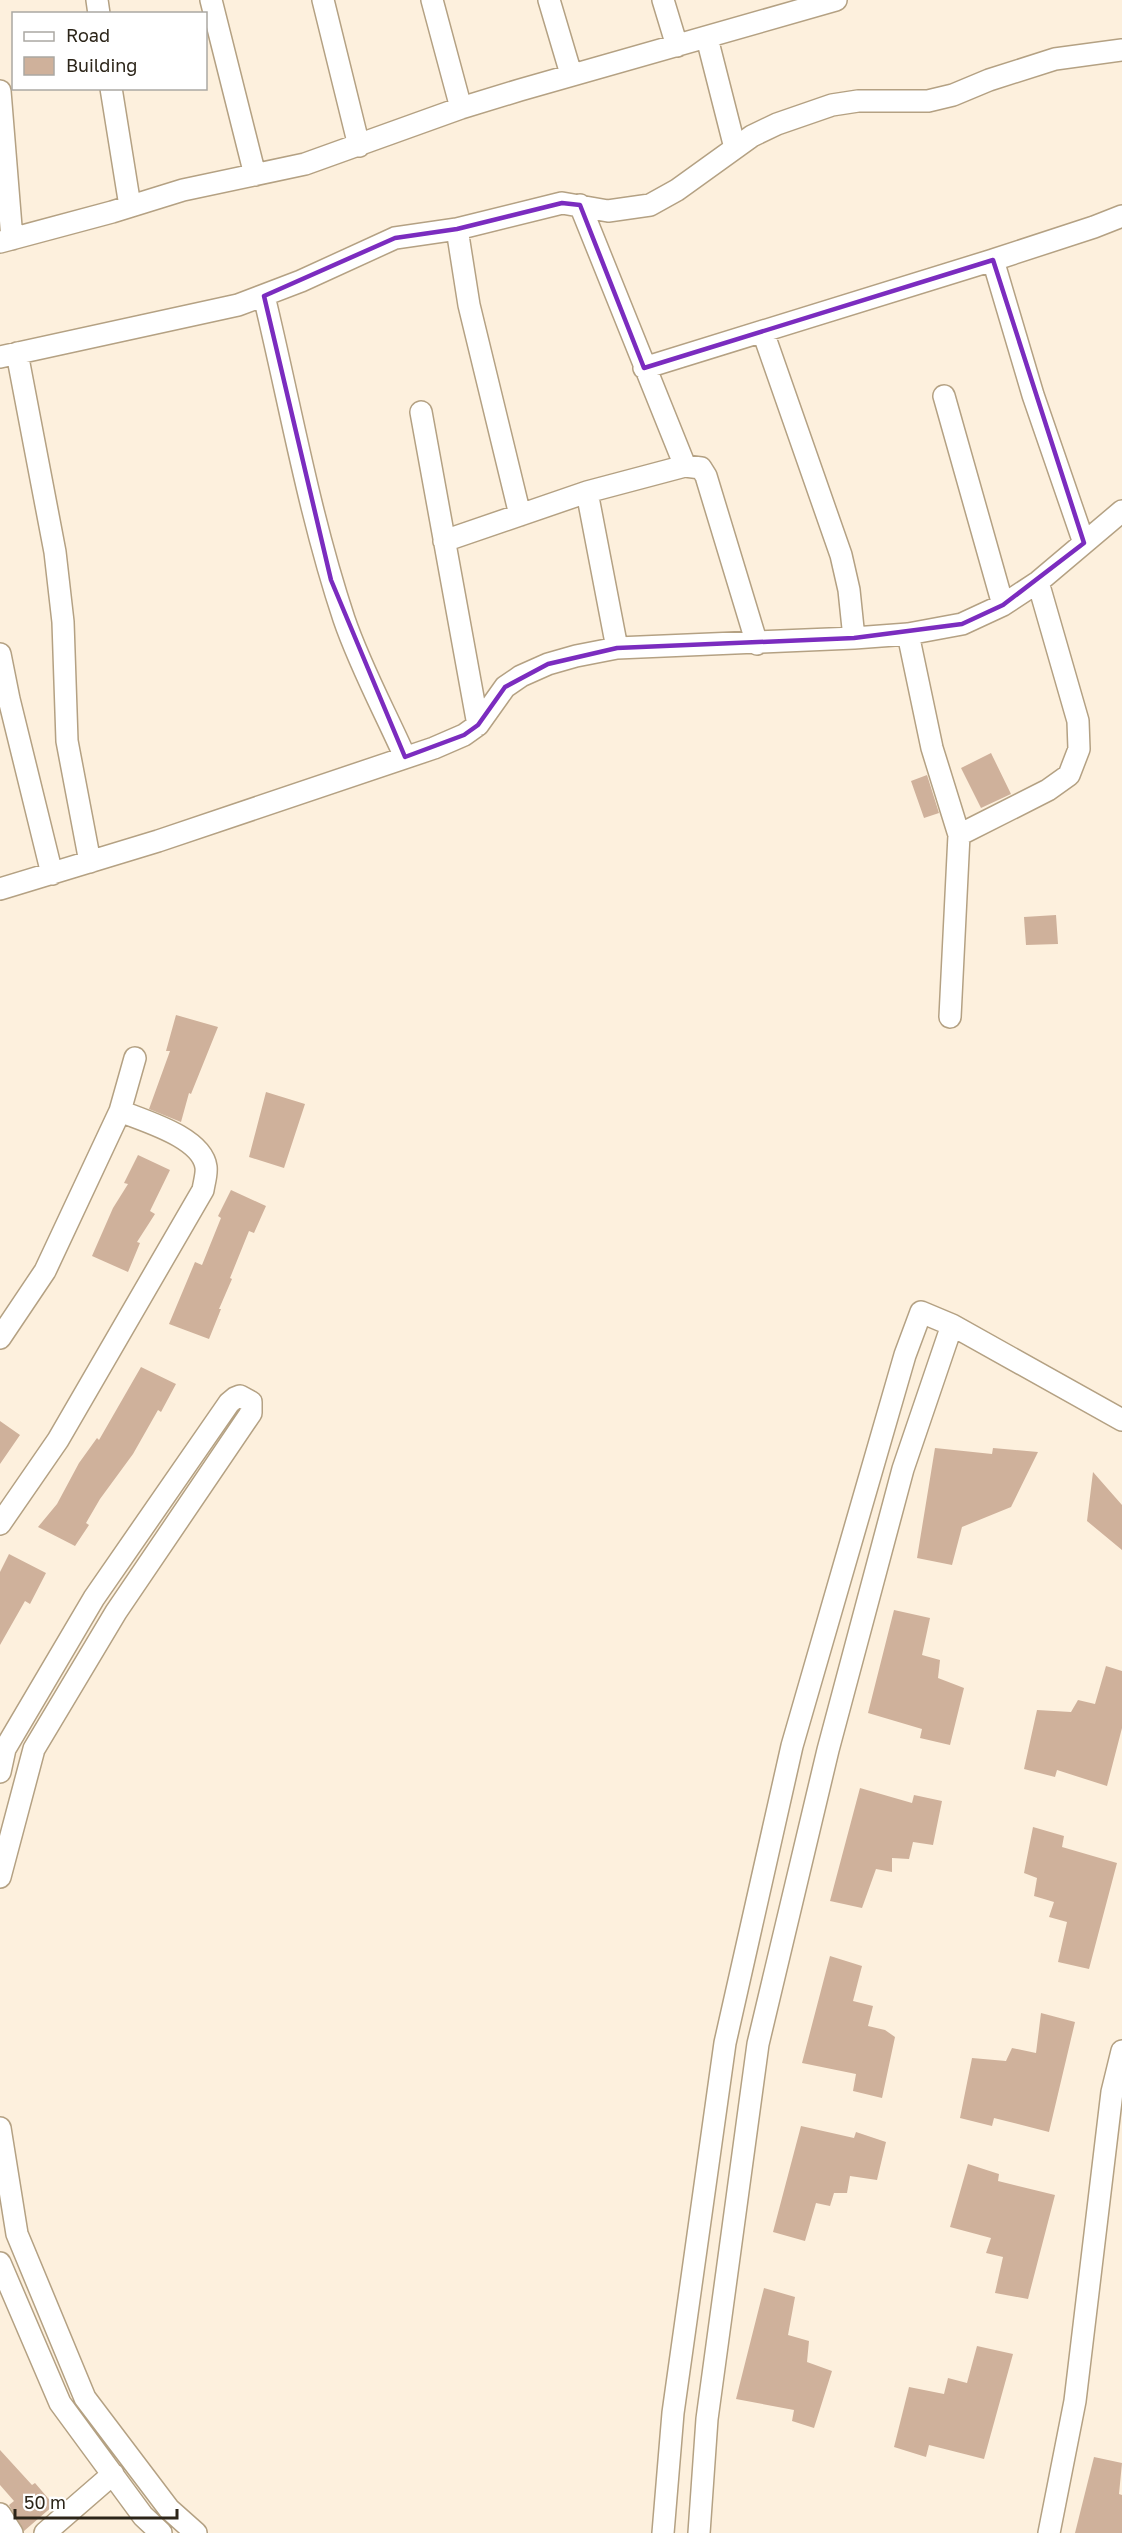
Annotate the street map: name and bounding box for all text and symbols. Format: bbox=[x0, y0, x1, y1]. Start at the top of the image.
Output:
legend bbox=[12, 12, 207, 90]
text: Road bbox=[66, 24, 110, 46]
text: Building bbox=[66, 54, 137, 76]
scale bar bbox=[15, 2482, 177, 2520]
text: 50 m bbox=[24, 2491, 66, 2513]

